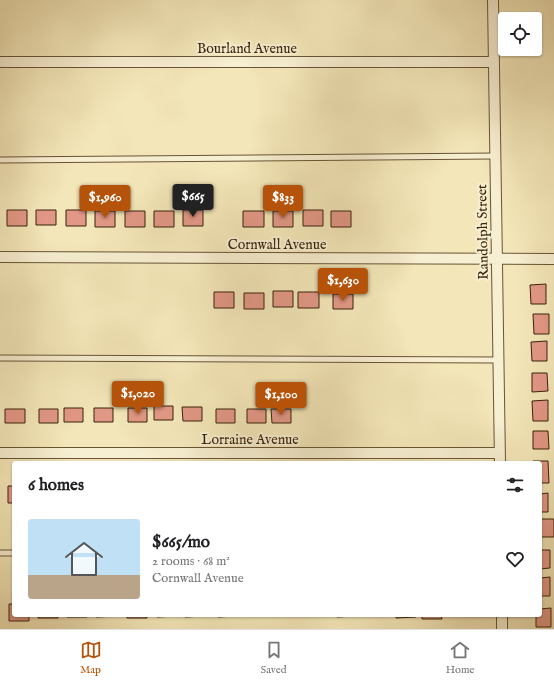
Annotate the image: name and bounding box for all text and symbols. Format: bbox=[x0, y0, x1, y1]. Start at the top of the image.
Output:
map controls bbox=[498, 12, 542, 56]
button: locate bbox=[498, 12, 542, 56]
street label: Bourland Avenue bbox=[197, 40, 297, 58]
pin: $665 bbox=[169, 184, 217, 218]
street label: Randolph Street bbox=[473, 184, 493, 280]
pin: $1,960 bbox=[72, 185, 138, 219]
pin: $833 bbox=[259, 185, 307, 219]
text: $665 bbox=[182, 188, 204, 205]
text: $1,960 bbox=[88, 189, 122, 206]
text: $833 bbox=[272, 189, 294, 206]
street label: Cornwall Avenue bbox=[228, 236, 327, 254]
pin: $1,630 bbox=[310, 268, 376, 302]
text: $1,630 bbox=[327, 272, 359, 289]
pin: $1,020 bbox=[105, 381, 171, 415]
pin: $1,100 bbox=[248, 382, 314, 416]
text: $1,020 bbox=[121, 385, 155, 402]
text: $1,100 bbox=[264, 386, 298, 403]
street label: Lorraine Avenue bbox=[201, 431, 299, 449]
icon: filters bbox=[504, 474, 526, 496]
text: 6 homes bbox=[28, 475, 84, 496]
text: $665/mo bbox=[152, 532, 210, 553]
icon: home bbox=[60, 535, 108, 583]
icon: heart bbox=[504, 548, 526, 570]
text: 2 rooms · 68 m² bbox=[152, 553, 230, 570]
text: Cornwall Avenue bbox=[152, 570, 244, 587]
tab: Map bbox=[80, 639, 102, 677]
tab: Saved bbox=[261, 639, 287, 677]
tab: Home bbox=[446, 639, 474, 677]

